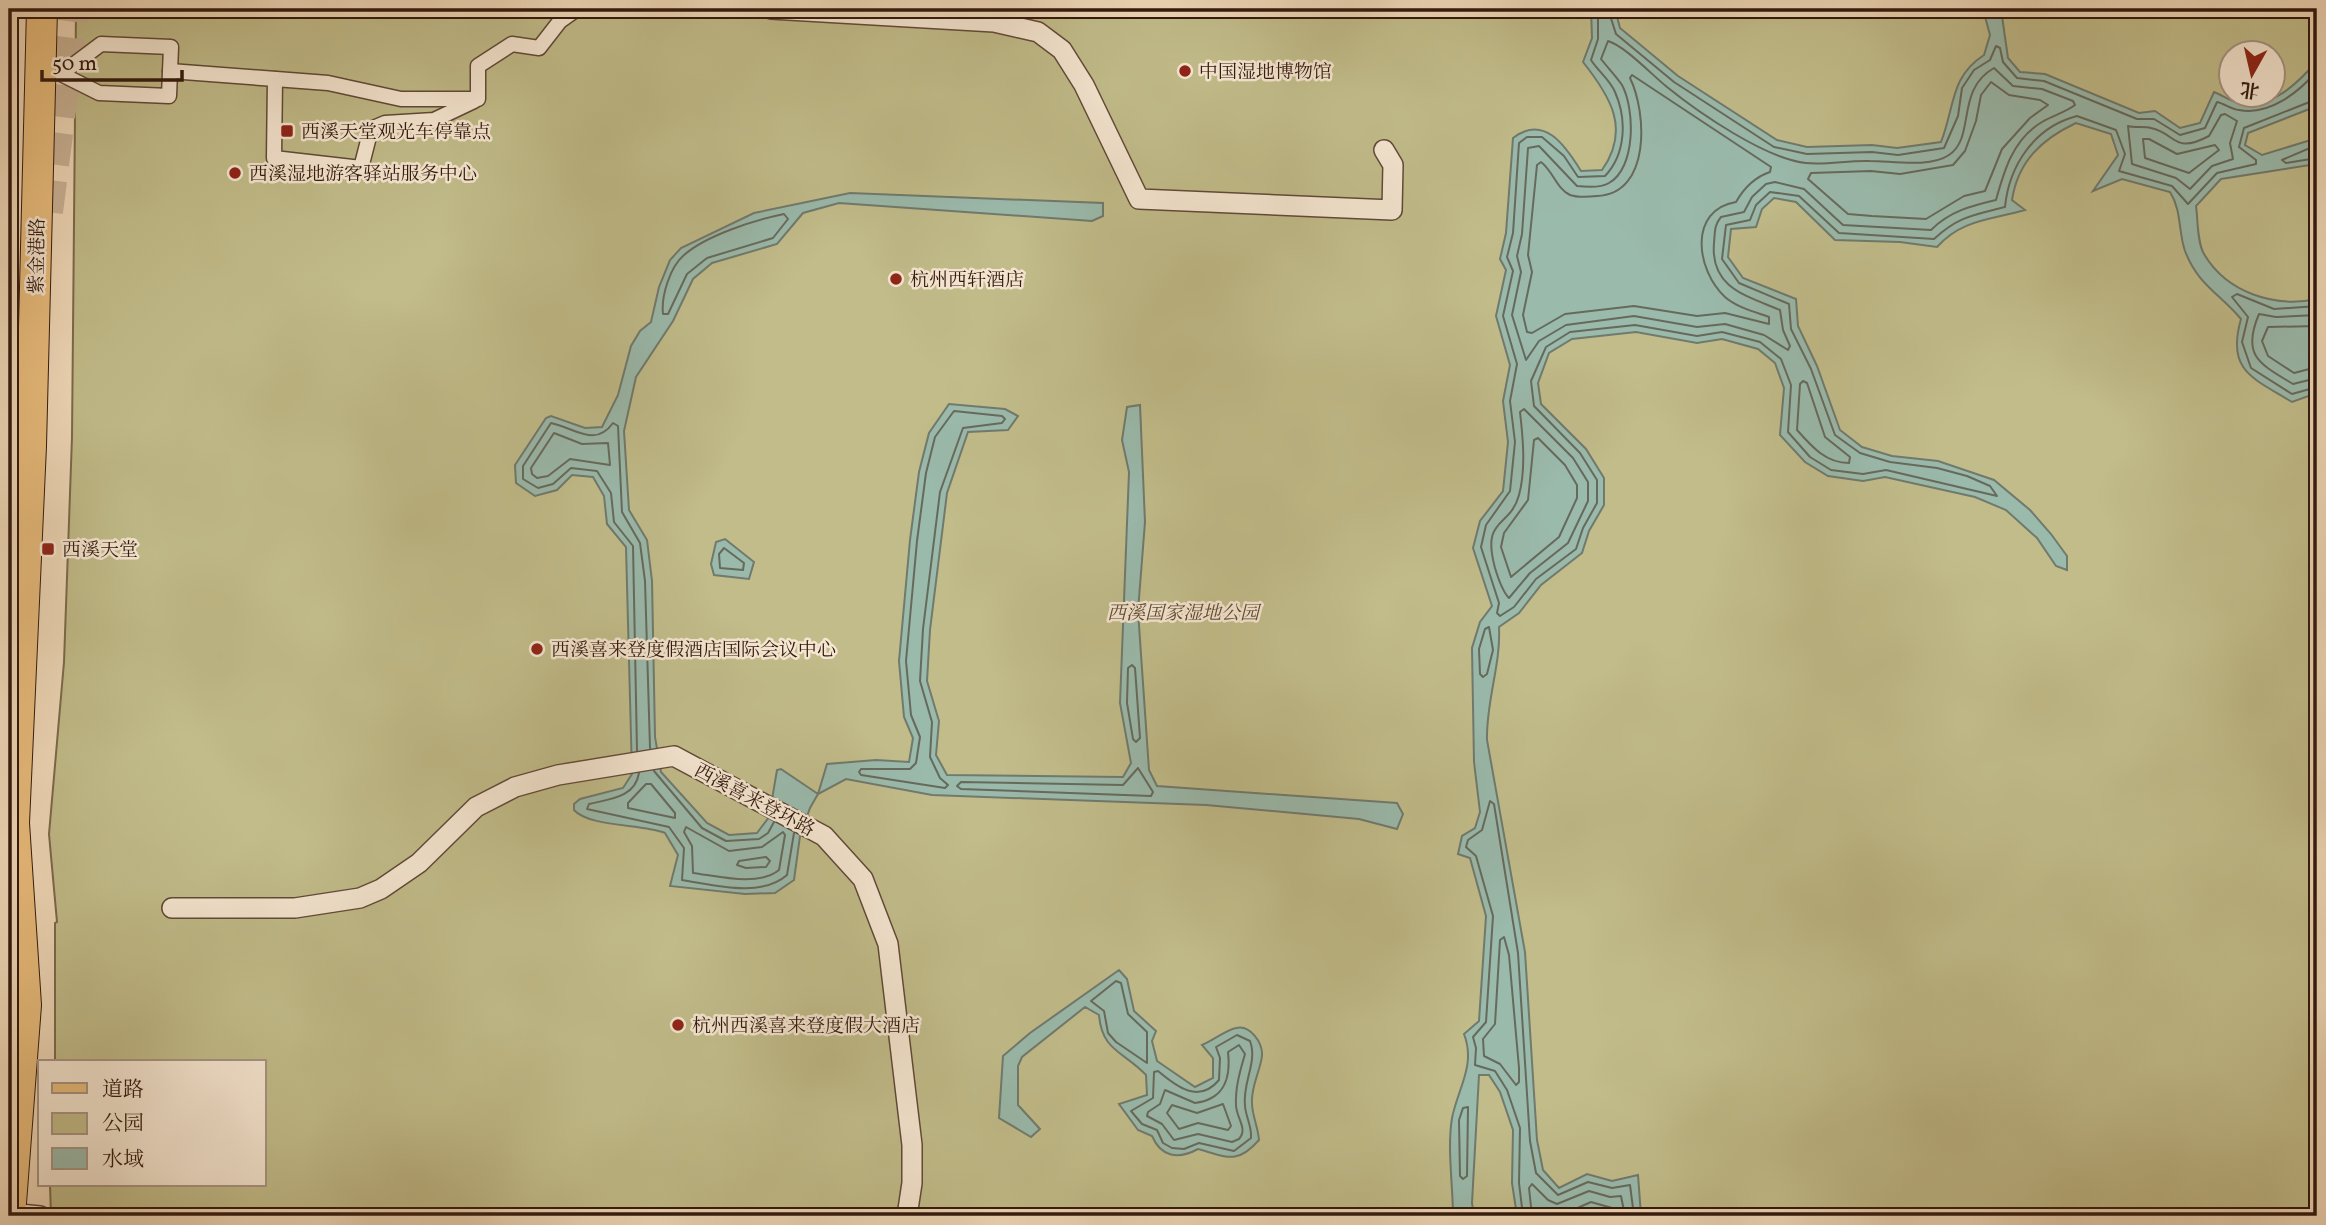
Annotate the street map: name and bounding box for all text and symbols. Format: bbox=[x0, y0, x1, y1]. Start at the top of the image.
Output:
scale bar bbox=[42, 38, 182, 82]
north arrow bbox=[2218, 38, 2288, 108]
text: 50 m bbox=[52, 50, 97, 79]
place label: 中国湿地博物馆 bbox=[1199, 60, 1332, 86]
marker: 中国湿地博物馆 bbox=[1177, 63, 1193, 79]
text: 北 bbox=[2239, 75, 2261, 103]
place label: 西溪天堂观光车停靠点 bbox=[301, 120, 491, 146]
marker: 西溪天堂观光车停靠点 bbox=[279, 123, 295, 139]
place label: 西溪湿地游客驿站服务中心 bbox=[249, 162, 477, 188]
marker: 西溪湿地游客驿站服务中心 bbox=[227, 165, 243, 181]
street label: 紫金港路 bbox=[24, 218, 52, 294]
place label: 杭州西轩酒店 bbox=[910, 268, 1024, 294]
marker: 杭州西轩酒店 bbox=[888, 271, 904, 287]
place label: 西溪天堂 bbox=[62, 538, 138, 564]
marker: 西溪天堂 bbox=[40, 541, 56, 557]
park label: 西溪国家湿地公园 bbox=[1107, 601, 1262, 627]
place label: 西溪喜来登度假酒店国际会议中心 bbox=[551, 638, 836, 664]
marker: 西溪喜来登度假酒店国际会议中心 bbox=[529, 641, 545, 657]
street label: 西溪喜来登环路 bbox=[689, 758, 819, 843]
place label: 杭州西溪喜来登度假大酒店 bbox=[692, 1014, 920, 1040]
marker: 杭州西溪喜来登度假大酒店 bbox=[670, 1017, 686, 1033]
legend bbox=[38, 1060, 266, 1186]
text: 道路 bbox=[102, 1076, 144, 1105]
text: 公园 bbox=[102, 1110, 144, 1139]
text: 水域 bbox=[102, 1146, 144, 1175]

